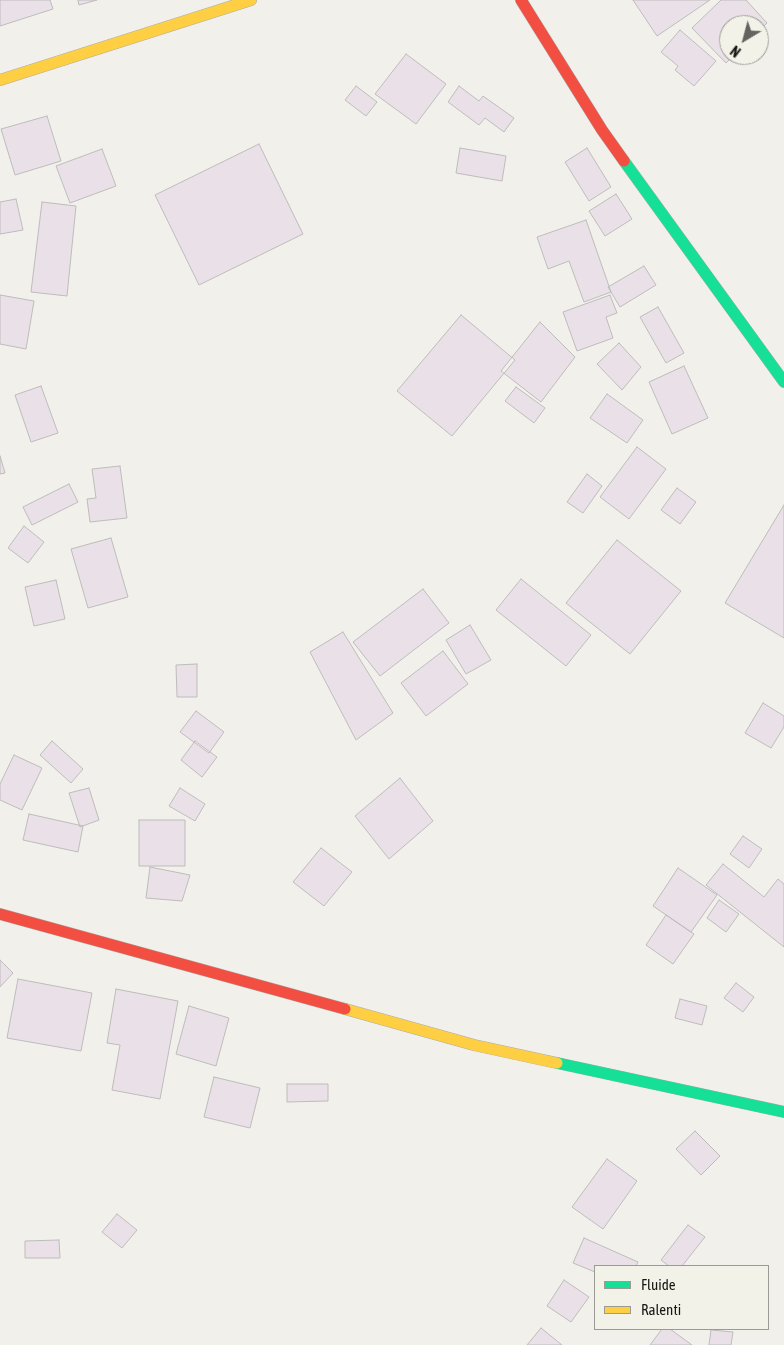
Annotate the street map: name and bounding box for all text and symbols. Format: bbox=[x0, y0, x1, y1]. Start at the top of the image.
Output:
north arrow bbox=[719, 15, 769, 65]
text: N bbox=[727, 42, 744, 60]
legend bbox=[594, 1265, 769, 1330]
text: Fluide bbox=[641, 1276, 676, 1293]
text: Ralenti bbox=[641, 1301, 681, 1318]

